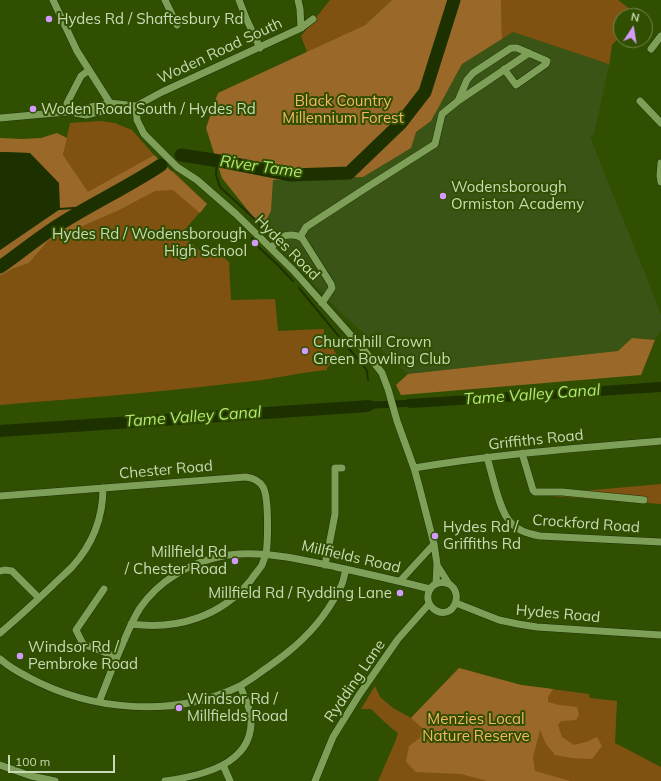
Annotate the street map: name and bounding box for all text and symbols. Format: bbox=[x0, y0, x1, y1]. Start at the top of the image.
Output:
north arrow bbox=[613, 8, 653, 48]
place label: Hydes Rd / Shaftesbury Rd bbox=[57, 10, 243, 28]
text: N bbox=[630, 10, 641, 25]
marker: Hydes Rd / Shaftesbury Rd bbox=[44, 14, 54, 24]
street label: Woden Road South bbox=[155, 14, 285, 88]
park label: Black Country Millennium Forest bbox=[282, 92, 404, 127]
place label: Woden Road South / Hydes Rd bbox=[41, 100, 256, 118]
marker: Woden Road South / Hydes Rd bbox=[28, 104, 38, 114]
water label: River Tame bbox=[219, 152, 303, 182]
place label: Wodensborough Ormiston Academy bbox=[451, 178, 584, 213]
marker: Wodensborough Ormiston Academy bbox=[438, 191, 448, 201]
street label: Hydes Road bbox=[251, 212, 323, 284]
place label: Hydes Rd / Wodensborough High School bbox=[52, 225, 247, 260]
marker: Hydes Rd / Wodensborough High School bbox=[250, 238, 260, 248]
place label: Churchhill Crown Green Bowling Club bbox=[313, 333, 450, 368]
marker: Churchhill Crown Green Bowling Club bbox=[300, 346, 310, 356]
water label: Tame Valley Canal bbox=[463, 381, 601, 409]
water label: Tame Valley Canal bbox=[124, 403, 262, 431]
street label: Griffiths Road bbox=[488, 426, 584, 454]
street label: Chester Road bbox=[118, 457, 214, 483]
street label: Crockford Road bbox=[532, 511, 640, 537]
place label: Hydes Rd / Griffiths Rd bbox=[443, 518, 521, 553]
marker: Hydes Rd / Griffiths Rd bbox=[430, 531, 440, 541]
street label: Millfields Road bbox=[300, 537, 402, 577]
place label: Millfield Rd / Chester Road bbox=[125, 543, 227, 578]
marker: Millfield Rd / Chester Road bbox=[230, 556, 240, 566]
place label: Millfield Rd / Rydding Lane bbox=[208, 584, 392, 602]
marker: Millfield Rd / Rydding Lane bbox=[395, 588, 405, 598]
street label: Hydes Road bbox=[515, 601, 601, 627]
street label: Rydding Lane bbox=[321, 636, 389, 726]
place label: Windsor Rd / Pembroke Road bbox=[28, 638, 138, 673]
marker: Windsor Rd / Pembroke Road bbox=[15, 651, 25, 661]
place label: Windsor Rd / Millfields Road bbox=[187, 690, 288, 725]
marker: Windsor Rd / Millfields Road bbox=[174, 703, 184, 713]
park label: Menzies Local Nature Reserve bbox=[422, 710, 530, 745]
scale bar bbox=[10, 747, 117, 773]
text: 100 m bbox=[15, 754, 50, 769]

